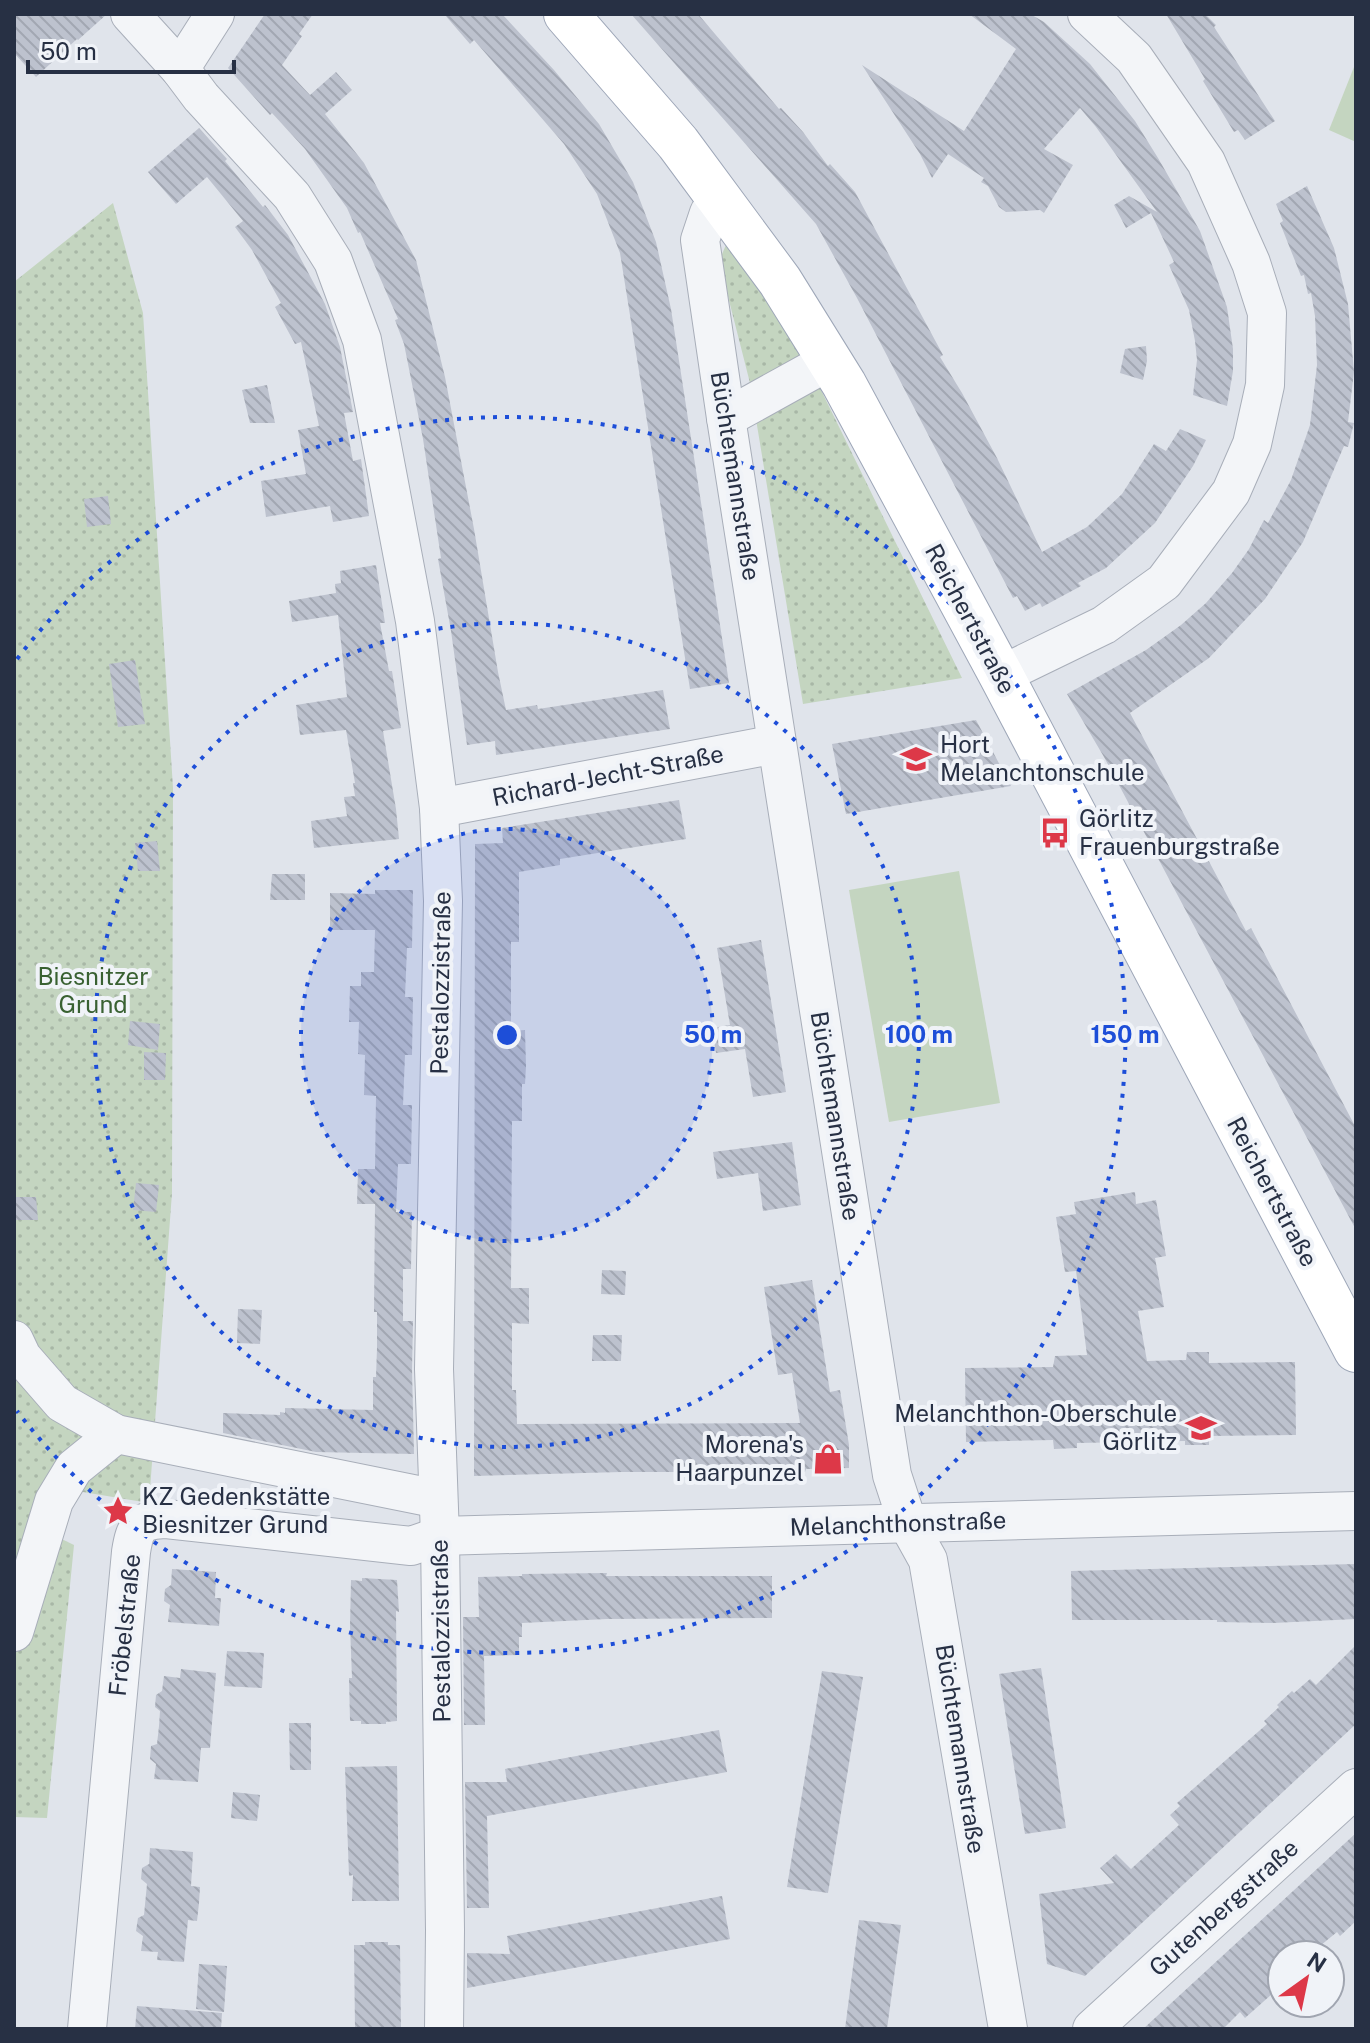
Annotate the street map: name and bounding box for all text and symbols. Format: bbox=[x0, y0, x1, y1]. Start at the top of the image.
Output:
scale bar bbox=[28, 24, 234, 74]
text: 50 m bbox=[40, 37, 97, 65]
street label: Büchtemannstraße bbox=[706, 369, 766, 583]
street label: Reichertstraße bbox=[920, 539, 1022, 698]
place label: Hort Melanchtonschule bbox=[940, 730, 1145, 786]
street label: Richard-Jecht-Straße bbox=[490, 739, 726, 811]
school or university icon: Hort Melanchtonschule bbox=[899, 742, 933, 776]
place label: Görlitz Frauenburgstraße bbox=[1079, 804, 1280, 860]
bus stop icon: Görlitz Frauenburgstraße bbox=[1038, 816, 1072, 850]
street label: Pestalozzistraße bbox=[424, 891, 456, 1075]
park label: Biesnitzer Grund bbox=[37, 962, 149, 1018]
street label: Büchtemannstraße bbox=[806, 1009, 866, 1223]
text: 50 m bbox=[684, 1020, 742, 1048]
text: 100 m bbox=[885, 1020, 953, 1048]
text: 150 m bbox=[1091, 1020, 1159, 1048]
centre of rings bbox=[493, 1021, 521, 1049]
street label: Reichertstraße bbox=[1222, 1112, 1324, 1271]
place label: Melanchthon-Oberschule Görlitz bbox=[894, 1399, 1177, 1455]
school or university icon: Melanchthon-Oberschule Görlitz bbox=[1184, 1411, 1218, 1445]
place label: Morena's Haarpunzel bbox=[675, 1430, 804, 1486]
shop icon: Morena's Haarpunzel bbox=[811, 1442, 845, 1476]
place label: KZ Gedenkstätte Biesnitzer Grund bbox=[142, 1482, 330, 1538]
place icon: KZ Gedenkstätte Biesnitzer Grund bbox=[101, 1494, 135, 1528]
street label: Melanchthonstraße bbox=[789, 1505, 1007, 1541]
street label: Pestalozzistraße bbox=[424, 1539, 456, 1723]
street label: Fröbelstraße bbox=[103, 1552, 145, 1697]
street label: Büchtemannstraße bbox=[931, 1642, 991, 1856]
street label: Gutenbergstraße bbox=[1143, 1833, 1304, 1981]
north arrow bbox=[1266, 1939, 1346, 2019]
text: N bbox=[1303, 1947, 1331, 1978]

